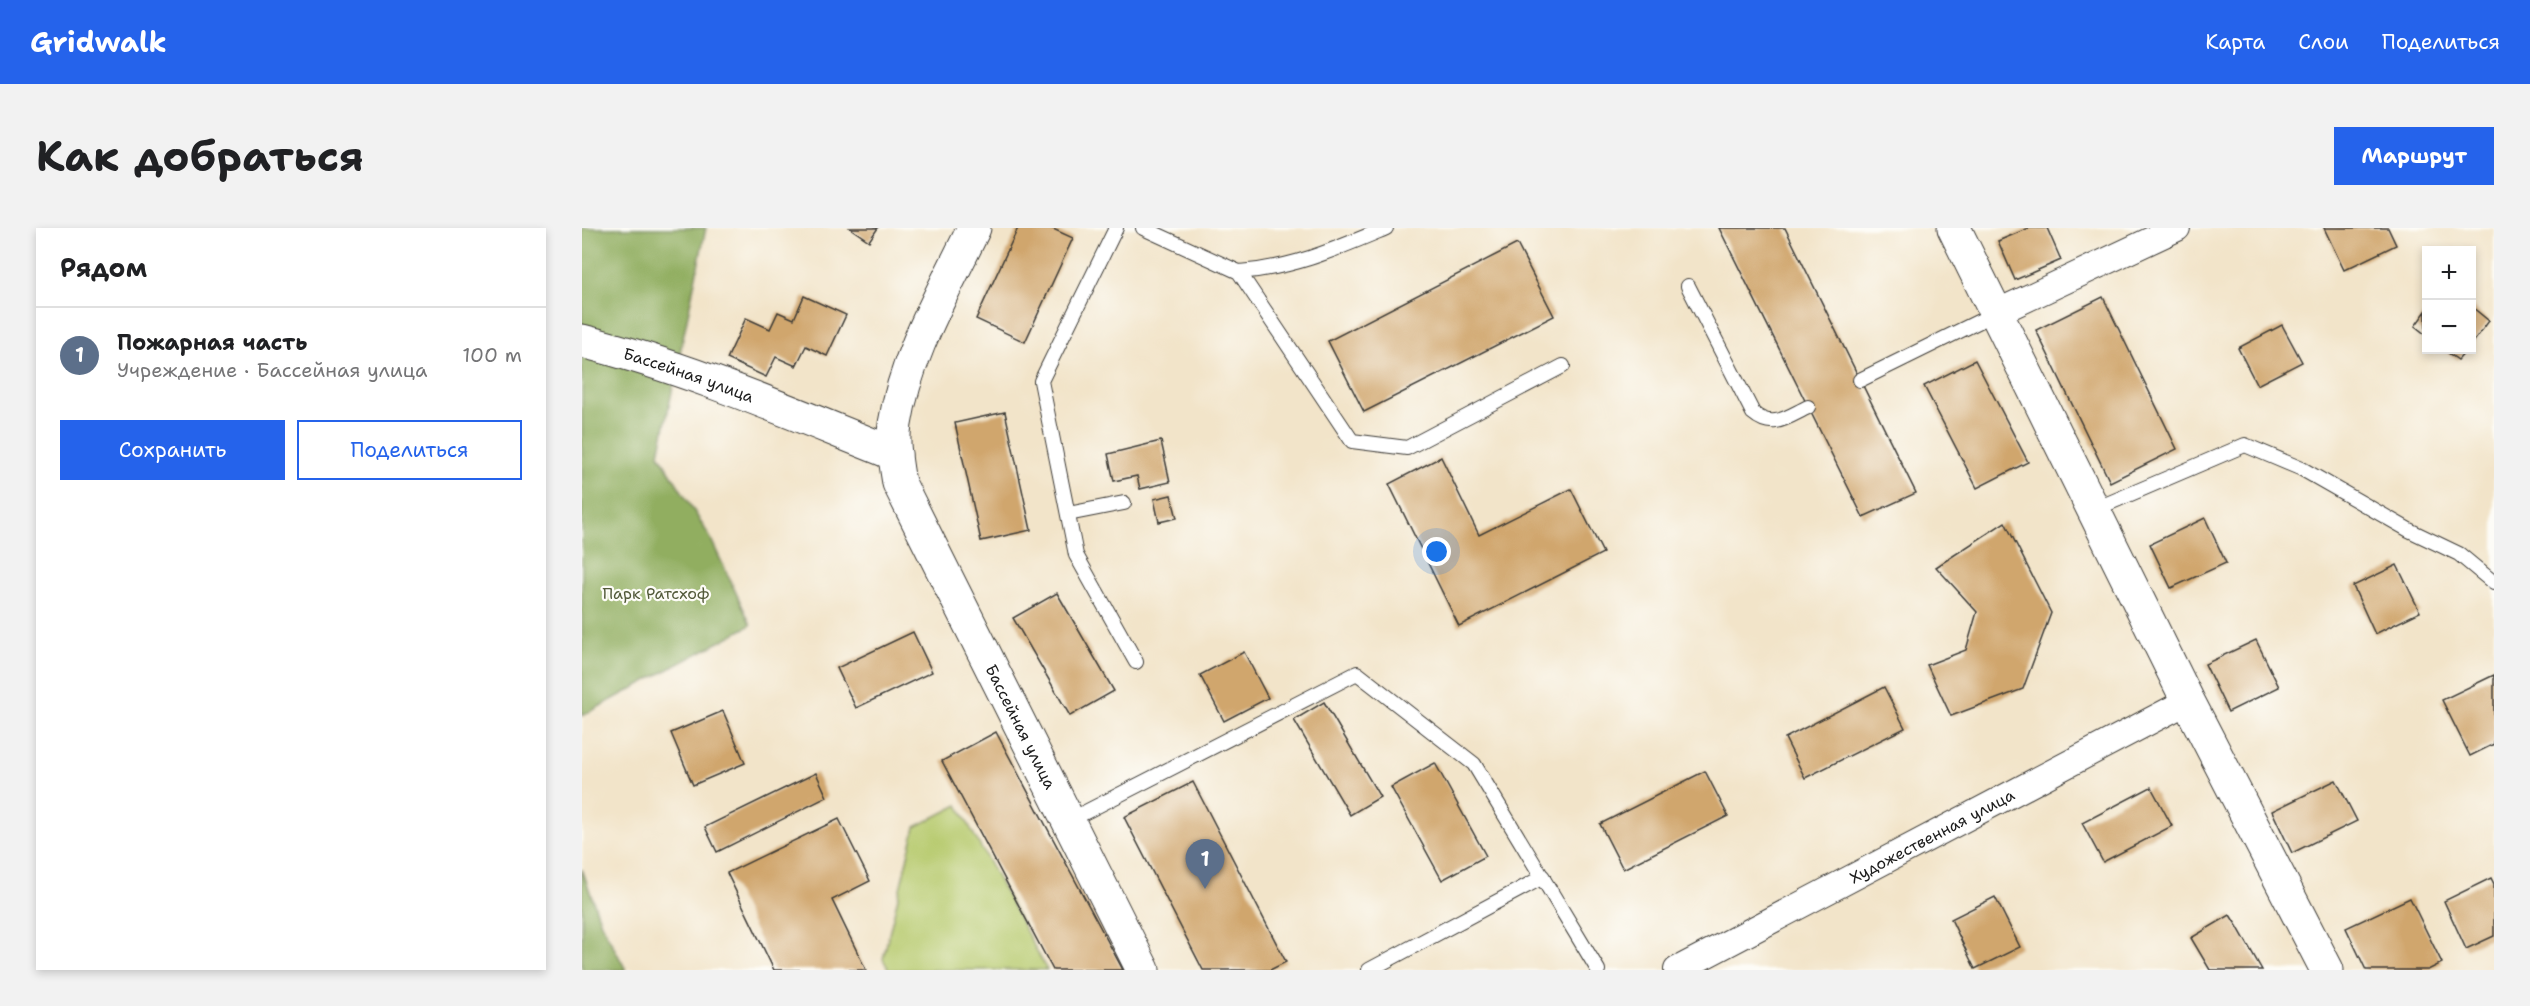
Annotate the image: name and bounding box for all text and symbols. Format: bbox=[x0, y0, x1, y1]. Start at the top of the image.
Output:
text: Gridwalk bbox=[30, 23, 167, 61]
text: Карта bbox=[2205, 28, 2265, 56]
text: Слои bbox=[2298, 28, 2349, 56]
text: Поделиться bbox=[2382, 28, 2500, 56]
button: Маршрут bbox=[2334, 127, 2494, 185]
text: Как добраться bbox=[36, 128, 364, 184]
map controls bbox=[2422, 246, 2476, 354]
button: + bbox=[2422, 246, 2476, 300]
text: Рядом bbox=[60, 250, 147, 285]
button: − bbox=[2422, 300, 2476, 354]
text: Пожарная часть bbox=[117, 328, 307, 357]
text: 1 bbox=[75, 342, 84, 368]
text: 100 m bbox=[462, 342, 522, 368]
street label: Бассейная улица bbox=[621, 343, 757, 408]
text: Учреждение · Бассейная улица bbox=[117, 357, 428, 383]
button: Сохранить bbox=[60, 420, 285, 480]
button: Поделиться bbox=[297, 420, 522, 480]
your location bbox=[1422, 537, 1451, 566]
park label: Парк Ратсхоф bbox=[603, 583, 709, 604]
street label: Бассейная улица bbox=[981, 661, 1061, 793]
street label: Художественная улица bbox=[1846, 784, 2018, 888]
pin: 1 bbox=[1186, 840, 1224, 889]

